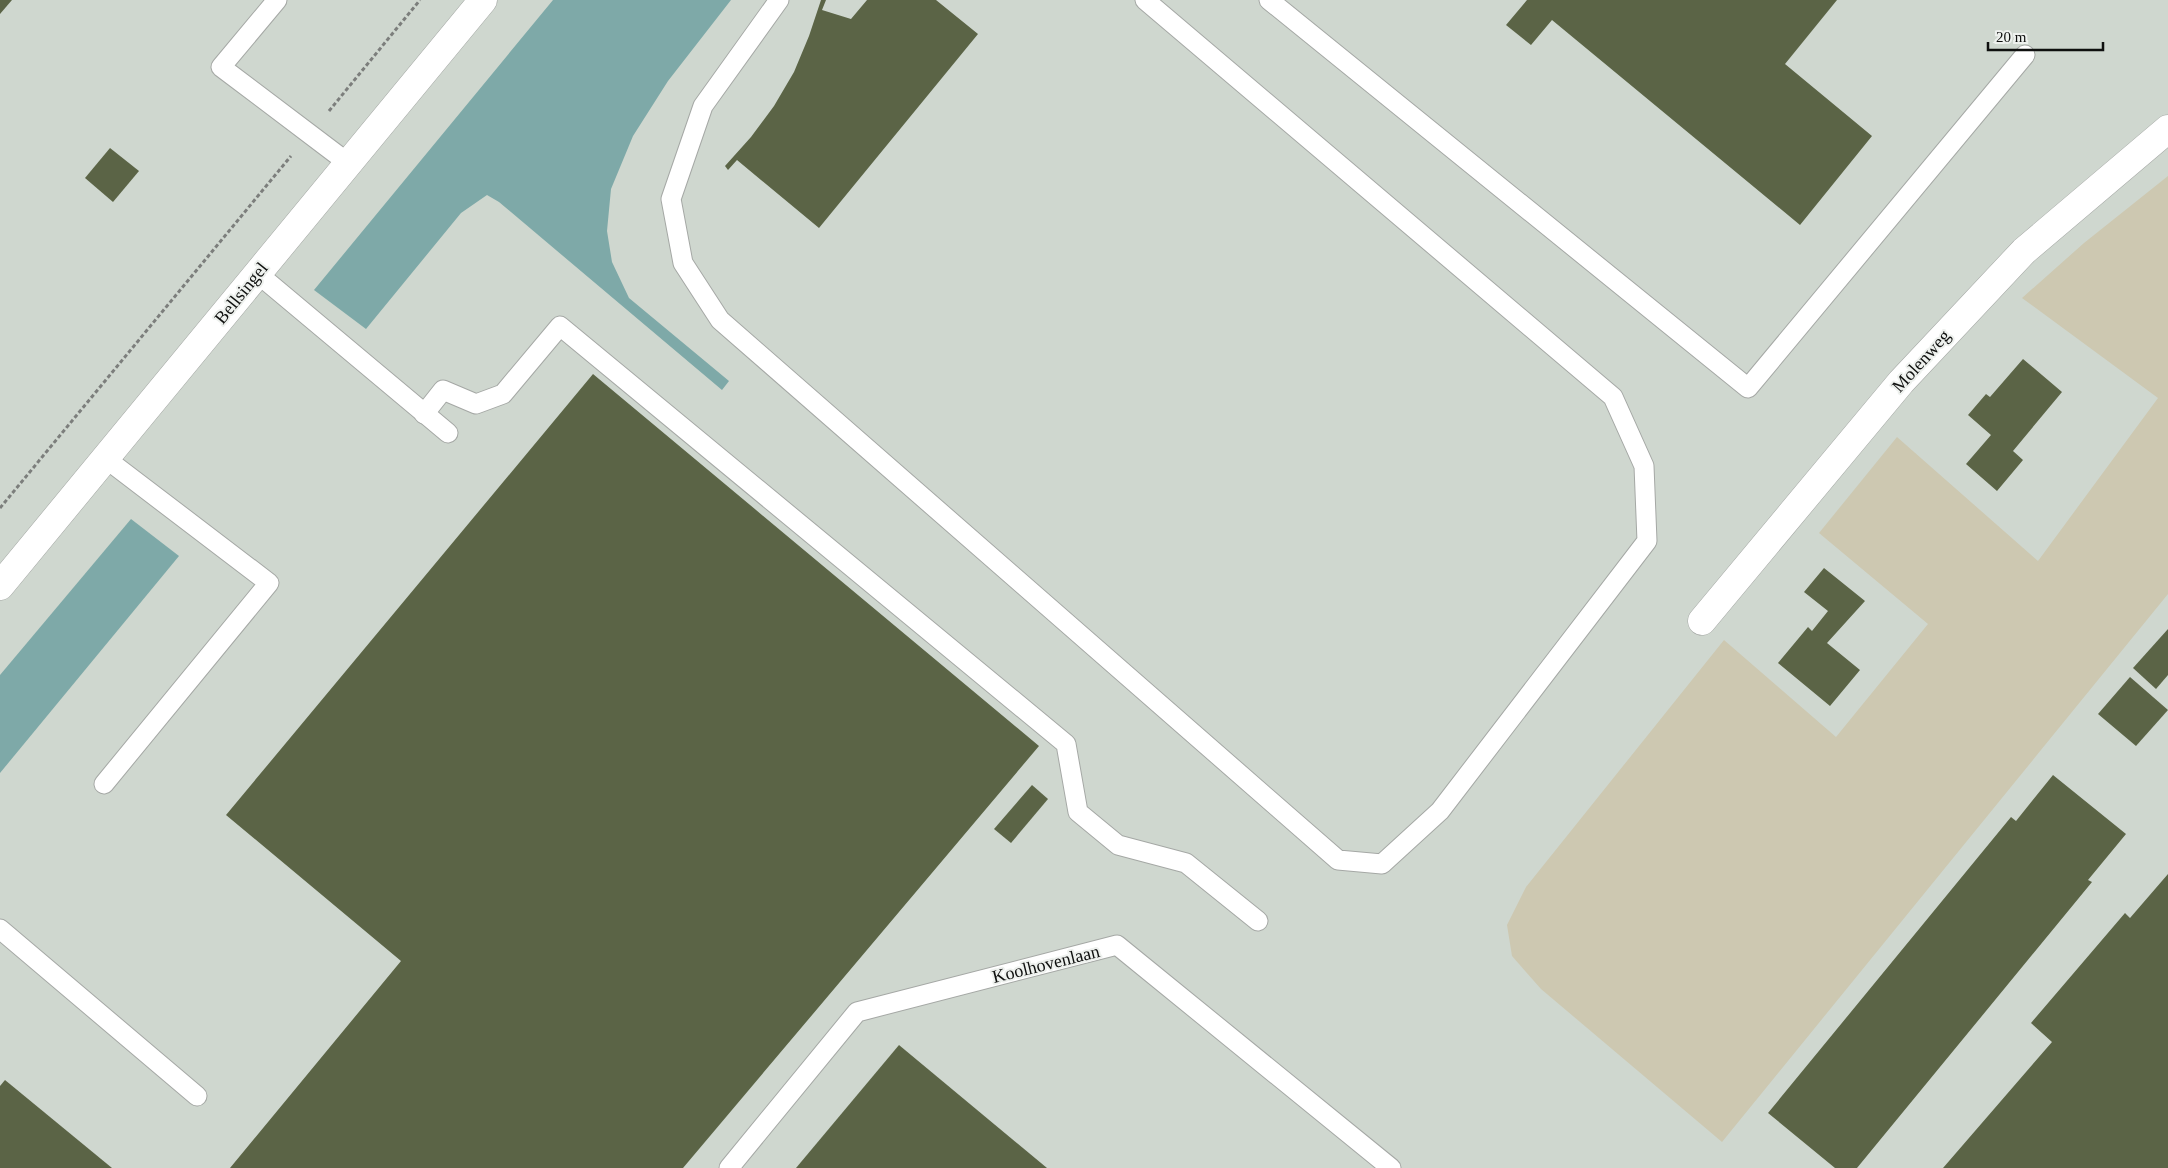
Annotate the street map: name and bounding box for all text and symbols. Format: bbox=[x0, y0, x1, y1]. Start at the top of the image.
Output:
scale bar bbox=[1988, 20, 2103, 52]
text: 20 m bbox=[1996, 29, 2027, 45]
street label: Bellsingel bbox=[210, 258, 272, 328]
street label: Molenweg bbox=[1888, 326, 1954, 396]
street label: Koolhovenlaan bbox=[990, 941, 1102, 987]

